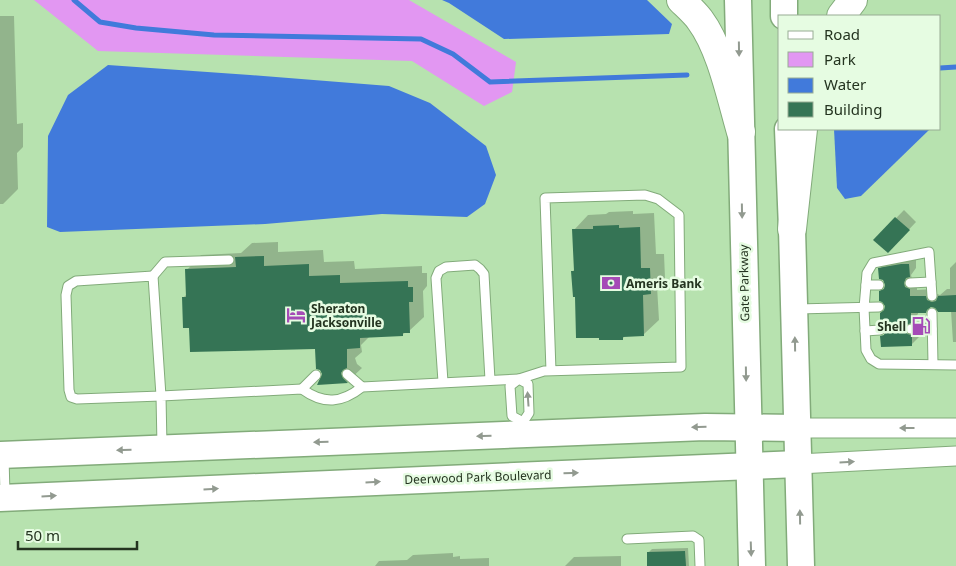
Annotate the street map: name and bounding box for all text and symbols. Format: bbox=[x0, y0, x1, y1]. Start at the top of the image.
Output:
legend bbox=[778, 15, 941, 130]
text: Road bbox=[824, 24, 860, 44]
one-way arrow bbox=[735, 41, 743, 57]
text: Park bbox=[824, 49, 856, 69]
text: Water bbox=[824, 74, 866, 94]
text: Building bbox=[824, 99, 882, 119]
one-way arrow bbox=[739, 203, 747, 219]
street label: Gate Parkway bbox=[735, 243, 753, 322]
bank icon: Ameris Bank bbox=[600, 272, 622, 294]
place label: Ameris Bank bbox=[626, 275, 702, 292]
place label: Sheraton Jacksonville bbox=[310, 300, 382, 331]
hotel icon: Sheraton Jacksonville bbox=[285, 304, 307, 326]
fuel station icon: Shell bbox=[910, 315, 932, 337]
place label: Shell bbox=[877, 318, 906, 335]
one-way arrow bbox=[791, 336, 799, 352]
one-way arrow bbox=[742, 366, 750, 382]
one-way arrow bbox=[524, 391, 532, 407]
one-way arrow bbox=[690, 424, 706, 432]
one-way arrow bbox=[899, 424, 915, 432]
one-way arrow bbox=[476, 432, 492, 440]
one-way arrow bbox=[313, 438, 329, 446]
one-way arrow bbox=[116, 446, 132, 454]
one-way arrow bbox=[839, 457, 855, 465]
street label: Deerwood Park Boulevard bbox=[404, 466, 552, 488]
one-way arrow bbox=[563, 469, 579, 477]
one-way arrow bbox=[366, 477, 382, 485]
one-way arrow bbox=[203, 485, 219, 493]
one-way arrow bbox=[41, 492, 57, 500]
one-way arrow bbox=[795, 509, 803, 525]
scale bar bbox=[18, 518, 136, 550]
text: 50 m bbox=[25, 525, 60, 545]
one-way arrow bbox=[747, 542, 755, 558]

